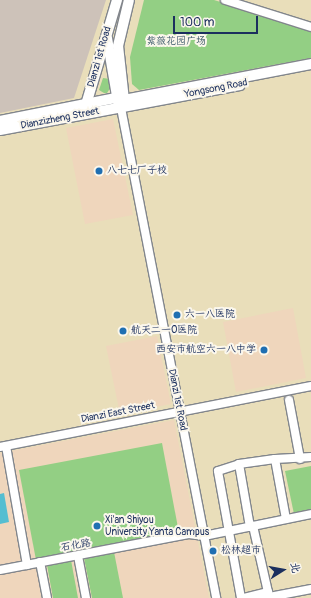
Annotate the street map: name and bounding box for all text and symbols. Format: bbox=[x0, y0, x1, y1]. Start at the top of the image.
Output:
scale bar bbox=[175, 8, 260, 34]
text: 100 m bbox=[180, 15, 214, 30]
street label: Dianzi 1st Road bbox=[86, 25, 114, 89]
park label: 紫薇花园广场 bbox=[146, 36, 206, 48]
street label: Yongsong Road bbox=[183, 77, 249, 101]
street label: Dianzizheng Street bbox=[20, 106, 100, 132]
place label: 八七七厂子校 bbox=[107, 165, 167, 177]
marker: 八七七厂子校 bbox=[94, 166, 104, 176]
place label: 六一八医院 bbox=[185, 309, 235, 321]
marker: 六一八医院 bbox=[172, 310, 182, 320]
place label: 航天二一O医院 bbox=[131, 325, 197, 337]
marker: 航天二一O医院 bbox=[118, 326, 128, 336]
place label: 西安市航空六一八中学 bbox=[156, 344, 256, 356]
marker: 西安市航空六一八中学 bbox=[259, 345, 269, 355]
street label: Dianzi 1st Road bbox=[165, 368, 189, 432]
street label: Dianzi East Street bbox=[80, 400, 156, 426]
place label: Xi'an Shiyou University Yanta Campus bbox=[105, 514, 209, 538]
marker: Xi'an Shiyou University Yanta Campus bbox=[92, 521, 102, 531]
street label: 石化路 bbox=[60, 537, 92, 555]
place label: 松林超市 bbox=[221, 545, 261, 557]
marker: 松林超市 bbox=[208, 546, 218, 556]
north arrow bbox=[263, 550, 303, 590]
text: 北 bbox=[288, 561, 303, 574]

